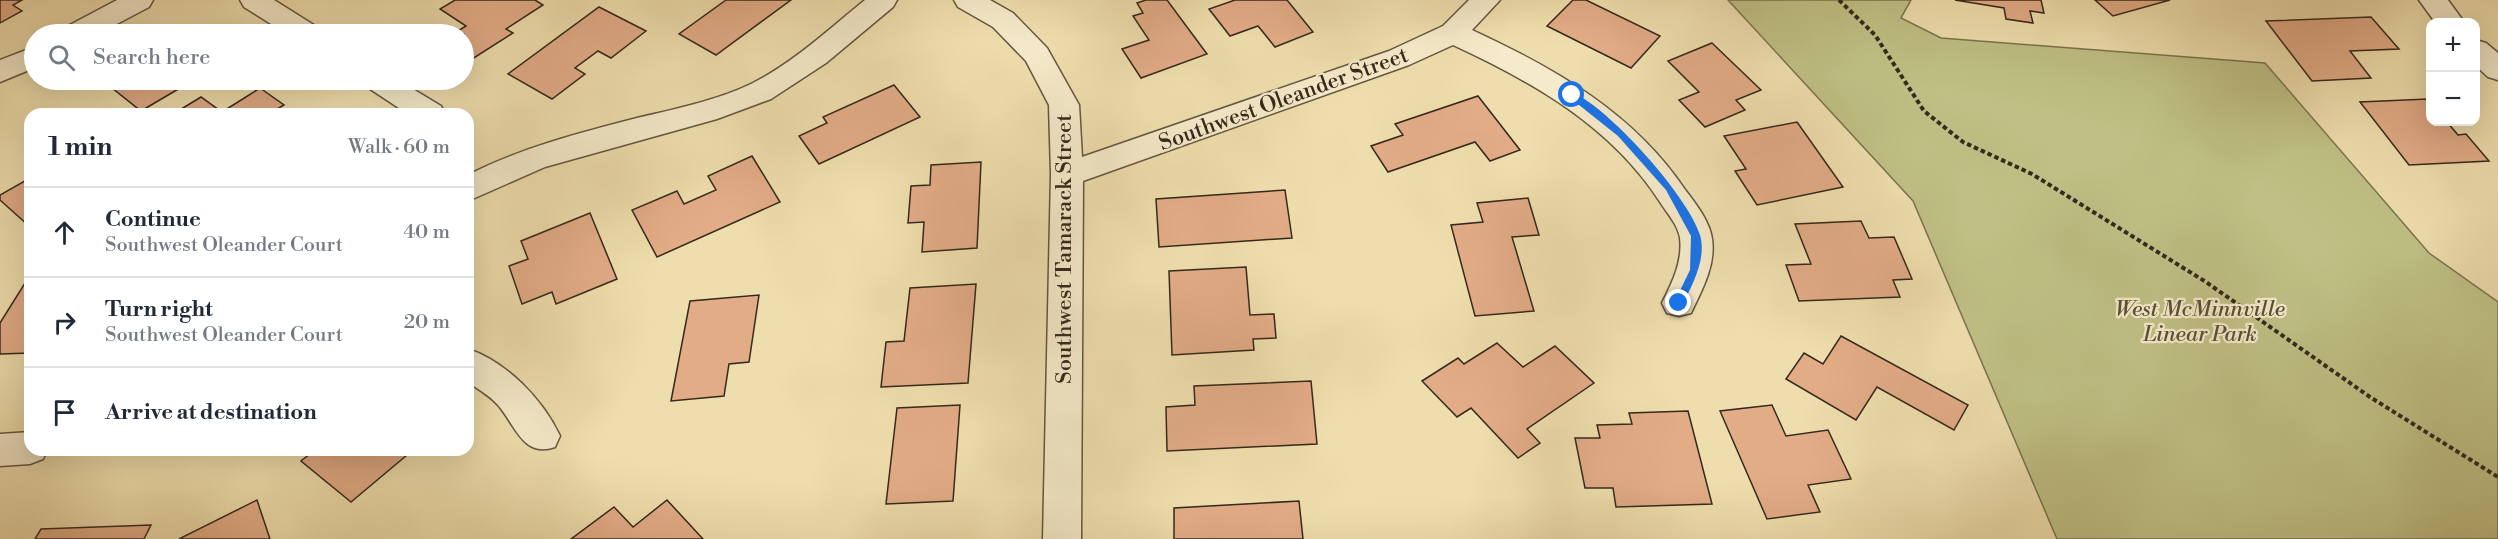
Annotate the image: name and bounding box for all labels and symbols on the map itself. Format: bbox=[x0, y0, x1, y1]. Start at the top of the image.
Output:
street label: Southwest Oleander Street bbox=[1155, 42, 1412, 157]
route start bbox=[1558, 81, 1584, 107]
street label: Southwest Tamarack Street bbox=[1051, 114, 1078, 384]
route end bbox=[1665, 289, 1691, 315]
park label: West McMinnville Linear Park bbox=[2115, 296, 2285, 348]

